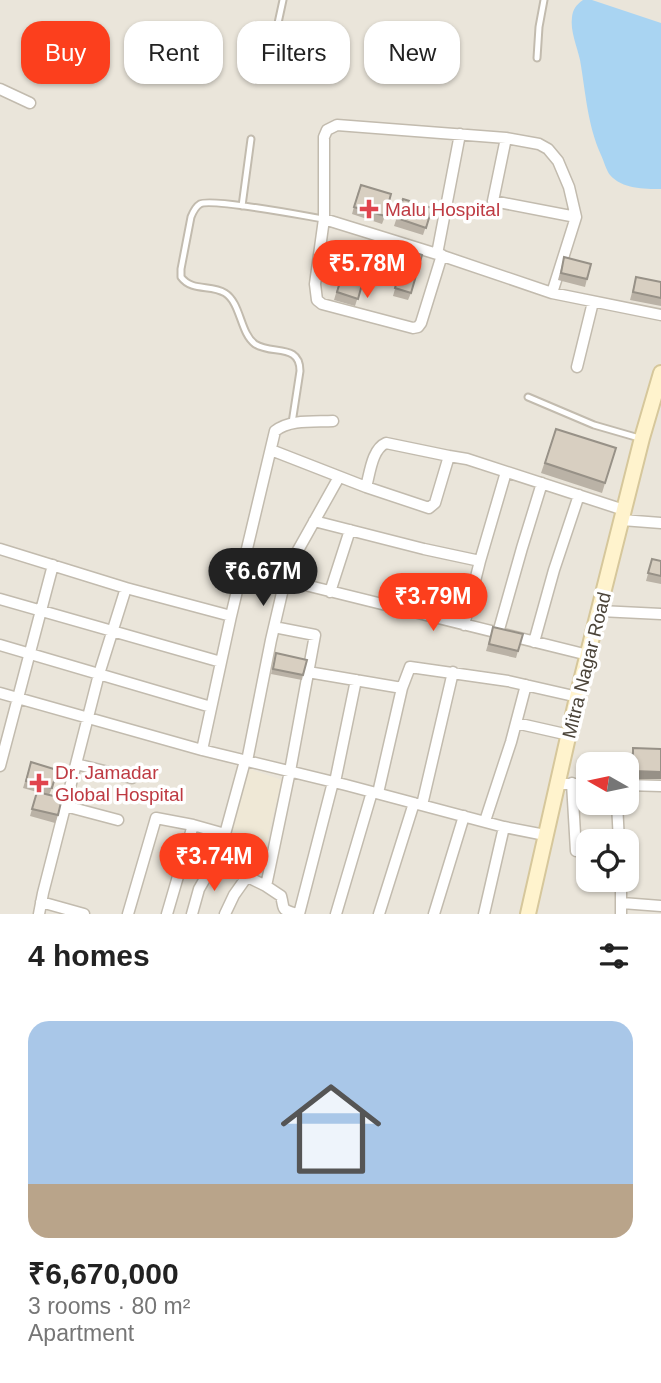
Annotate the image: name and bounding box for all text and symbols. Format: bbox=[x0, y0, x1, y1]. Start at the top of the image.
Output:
chip: Buy bbox=[21, 21, 110, 84]
chip: Rent bbox=[124, 21, 223, 84]
chip: Filters bbox=[237, 21, 350, 84]
chip: New bbox=[364, 21, 460, 84]
marker: Malu Hospital bbox=[359, 199, 379, 219]
place label: Malu Hospital bbox=[385, 199, 500, 220]
pin: ₹5.78M bbox=[310, 240, 424, 300]
text: ₹5.78M bbox=[328, 250, 406, 276]
pin: ₹6.67M bbox=[206, 548, 320, 608]
text: ₹6.67M bbox=[224, 558, 302, 584]
pin: ₹3.79M bbox=[376, 574, 490, 633]
text: ₹3.79M bbox=[394, 583, 472, 609]
street label: Mitra Nagar Road bbox=[558, 590, 615, 740]
north arrow bbox=[576, 752, 639, 816]
map controls bbox=[576, 752, 639, 892]
place label: Dr. Jamadar Global Hospital bbox=[55, 762, 184, 805]
marker: Dr. Jamadar Global Hospital bbox=[29, 773, 49, 793]
button: locate bbox=[576, 829, 639, 892]
pin: ₹3.74M bbox=[157, 834, 271, 893]
text: ₹3.74M bbox=[175, 843, 253, 869]
icon: filters bbox=[595, 937, 633, 975]
text: 4 homes bbox=[28, 939, 150, 972]
icon: home bbox=[268, 1066, 394, 1192]
text: ₹6,670,000 bbox=[28, 1257, 179, 1290]
text: 3 rooms · 80 m² bbox=[28, 1293, 190, 1319]
text: Apartment bbox=[28, 1320, 134, 1346]

